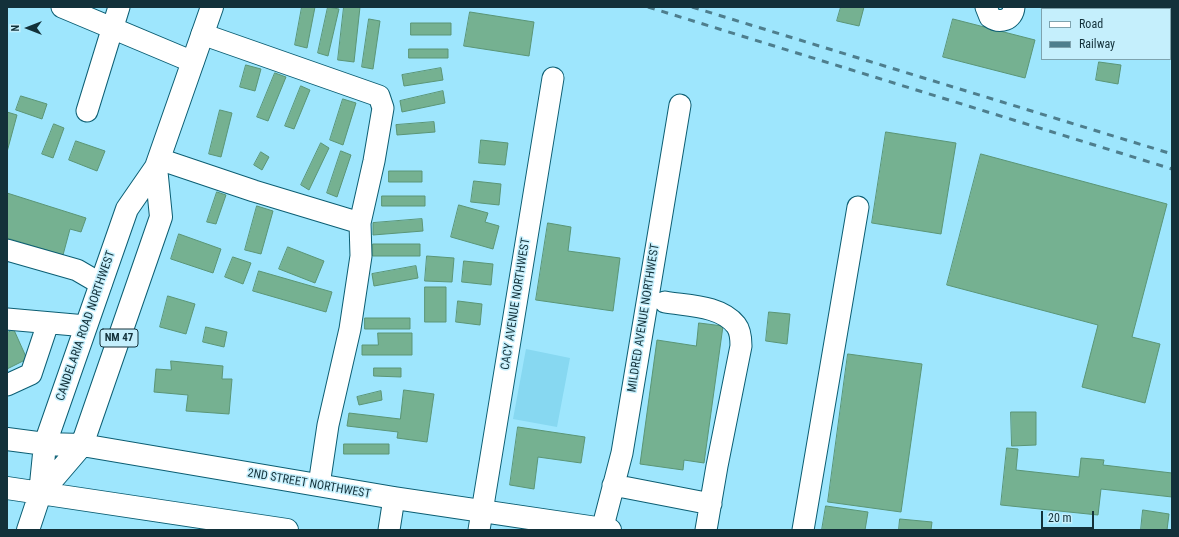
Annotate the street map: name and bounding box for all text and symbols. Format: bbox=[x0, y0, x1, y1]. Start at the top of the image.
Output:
north arrow bbox=[8, 8, 48, 48]
legend bbox=[1041, 8, 1171, 60]
text: Road bbox=[1079, 17, 1103, 31]
text: N bbox=[9, 25, 22, 31]
text: Railway bbox=[1079, 37, 1115, 51]
street label: CACY AVENUE NORTHWEST bbox=[498, 237, 534, 371]
street label: MILDRED AVENUE NORTHWEST bbox=[625, 243, 663, 393]
street label: CANDELARIA ROAD NORTHWEST bbox=[54, 249, 118, 403]
road number: NM 47 bbox=[100, 329, 138, 347]
street label: 2ND STREET NORTHWEST bbox=[246, 466, 372, 502]
scale bar bbox=[1043, 503, 1096, 529]
text: 20 m bbox=[1048, 511, 1072, 525]

